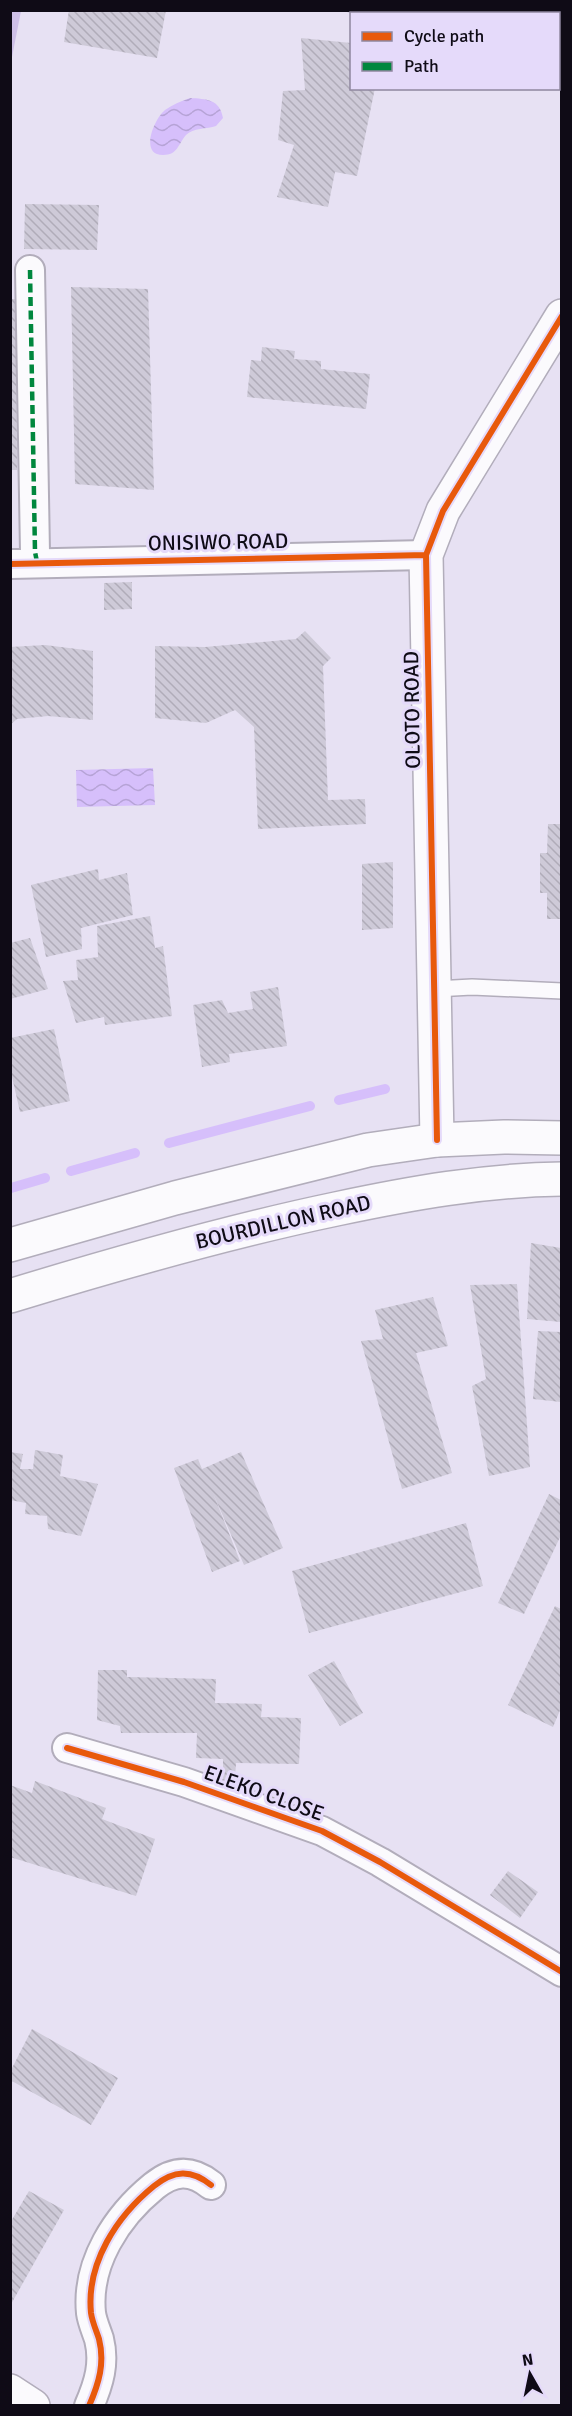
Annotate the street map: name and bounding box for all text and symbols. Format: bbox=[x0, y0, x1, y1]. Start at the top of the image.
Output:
legend bbox=[350, 12, 560, 90]
text: Cycle path bbox=[404, 25, 484, 47]
text: Path bbox=[404, 55, 439, 77]
street label: ONISIWO ROAD bbox=[148, 528, 288, 556]
street label: OLOTO ROAD bbox=[398, 651, 426, 769]
street label: BOURDILLON ROAD bbox=[193, 1189, 373, 1255]
street label: ELEKO CLOSE bbox=[200, 1759, 328, 1827]
north arrow bbox=[500, 2344, 560, 2404]
text: N bbox=[521, 2349, 535, 2371]

